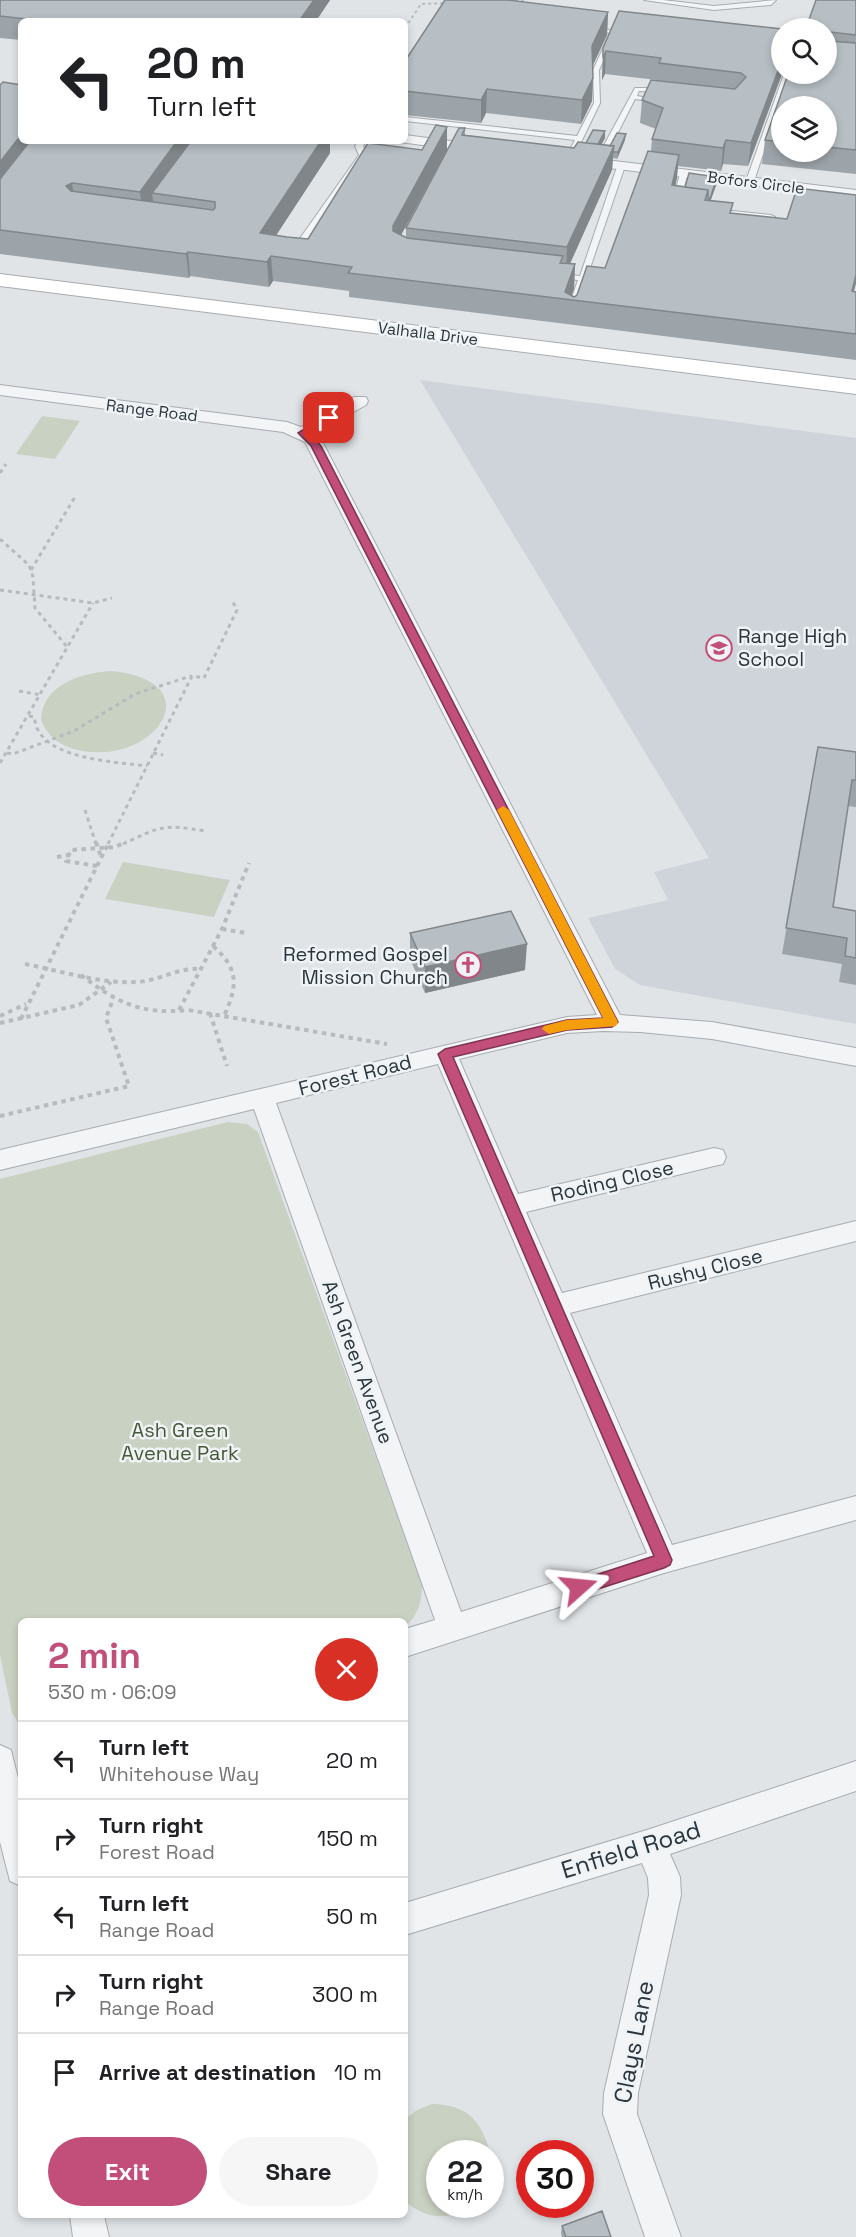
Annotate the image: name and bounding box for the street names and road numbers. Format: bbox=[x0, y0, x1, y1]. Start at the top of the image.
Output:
street label: Bofors Circle bbox=[706, 166, 806, 199]
street label: Valhalla Drive bbox=[377, 317, 479, 350]
street label: Range Road bbox=[105, 394, 199, 427]
street label: Forest Road bbox=[296, 1048, 414, 1102]
street label: Roding Close bbox=[548, 1154, 676, 1208]
street label: Rushy Close bbox=[645, 1242, 765, 1296]
street label: Ash Green Avenue bbox=[316, 1277, 400, 1447]
street label: Enfield Road bbox=[557, 1814, 704, 1885]
street label: Clays Lane bbox=[606, 1978, 661, 2106]

